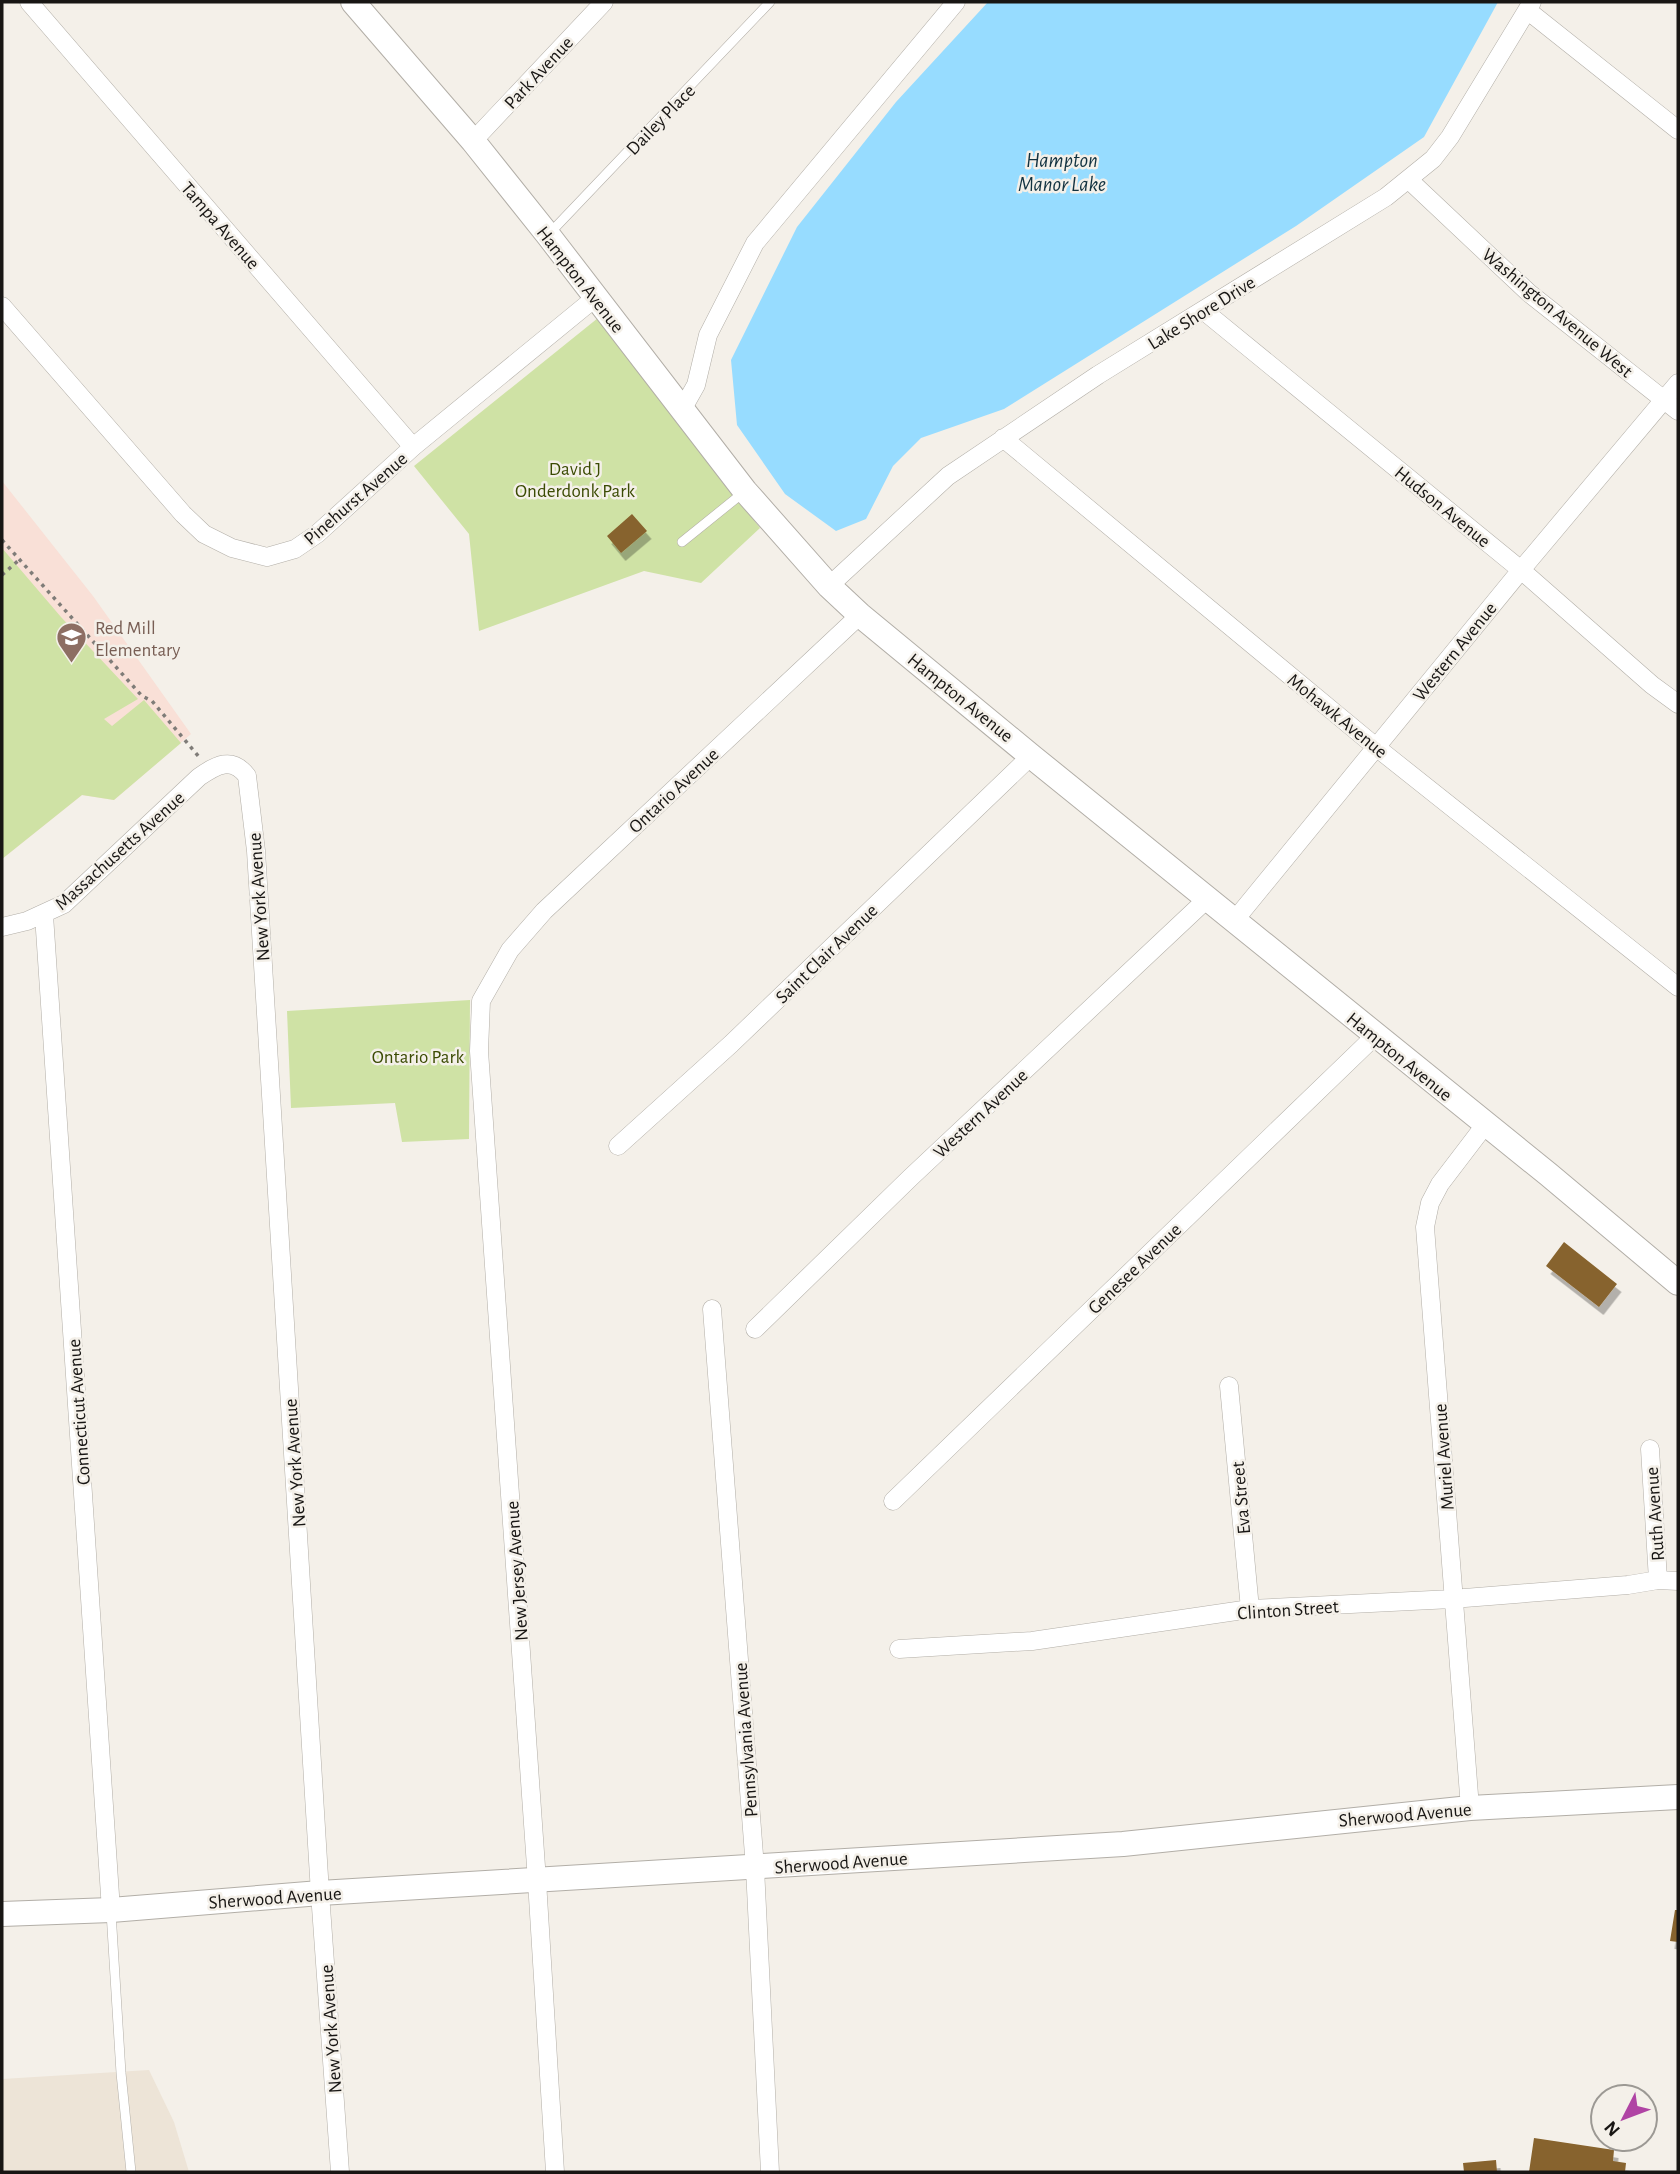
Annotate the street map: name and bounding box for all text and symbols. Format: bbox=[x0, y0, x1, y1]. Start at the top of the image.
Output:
street label: Park Avenue bbox=[501, 33, 577, 113]
street label: Dailey Place bbox=[623, 81, 699, 159]
water label: Hampton Manor Lake bbox=[1018, 150, 1106, 195]
street label: Tampa Avenue bbox=[177, 179, 263, 273]
street label: Hampton Avenue bbox=[533, 223, 627, 337]
street label: Washington Avenue West bbox=[1478, 245, 1636, 381]
street label: Lake Shore Drive bbox=[1145, 273, 1259, 354]
street label: Pinehurst Avenue bbox=[301, 449, 411, 549]
park label: David J Onderdonk Park bbox=[515, 460, 635, 501]
street label: Hudson Avenue bbox=[1391, 463, 1493, 551]
street label: Western Avenue bbox=[1410, 599, 1501, 705]
place label: Red Mill Elementary bbox=[95, 619, 180, 660]
school or university icon: Red Mill Elementary bbox=[55, 621, 89, 665]
street label: Hampton Avenue bbox=[904, 650, 1016, 746]
street label: Mohawk Avenue bbox=[1284, 670, 1391, 762]
street label: Ontario Avenue bbox=[625, 745, 723, 837]
street label: Massachusetts Avenue bbox=[52, 788, 188, 914]
street label: New York Avenue bbox=[246, 832, 273, 962]
street label: Saint Clair Avenue bbox=[772, 901, 882, 1007]
street label: Hampton Avenue bbox=[1343, 1009, 1455, 1105]
park label: Ontario Park bbox=[372, 1048, 465, 1067]
street label: Western Avenue bbox=[930, 1066, 1032, 1162]
street label: Genesee Avenue bbox=[1085, 1220, 1185, 1318]
street label: Connecticut Avenue bbox=[65, 1338, 94, 1486]
street label: New York Avenue bbox=[282, 1398, 309, 1528]
street label: Muriel Avenue bbox=[1431, 1403, 1458, 1511]
street label: Eva Street bbox=[1229, 1461, 1254, 1535]
street label: Ruth Avenue bbox=[1643, 1466, 1668, 1562]
street label: New Jersey Avenue bbox=[503, 1500, 532, 1641]
street label: Clinton Street bbox=[1237, 1597, 1339, 1624]
street label: Pennsylvania Avenue bbox=[732, 1662, 761, 1818]
street label: Sherwood Avenue bbox=[1338, 1800, 1472, 1831]
street label: Sherwood Avenue bbox=[774, 1849, 908, 1878]
street label: Sherwood Avenue bbox=[208, 1884, 342, 1913]
street label: New York Avenue bbox=[318, 1964, 345, 2094]
north arrow bbox=[1589, 2083, 1659, 2153]
text: N bbox=[1601, 2117, 1624, 2140]

